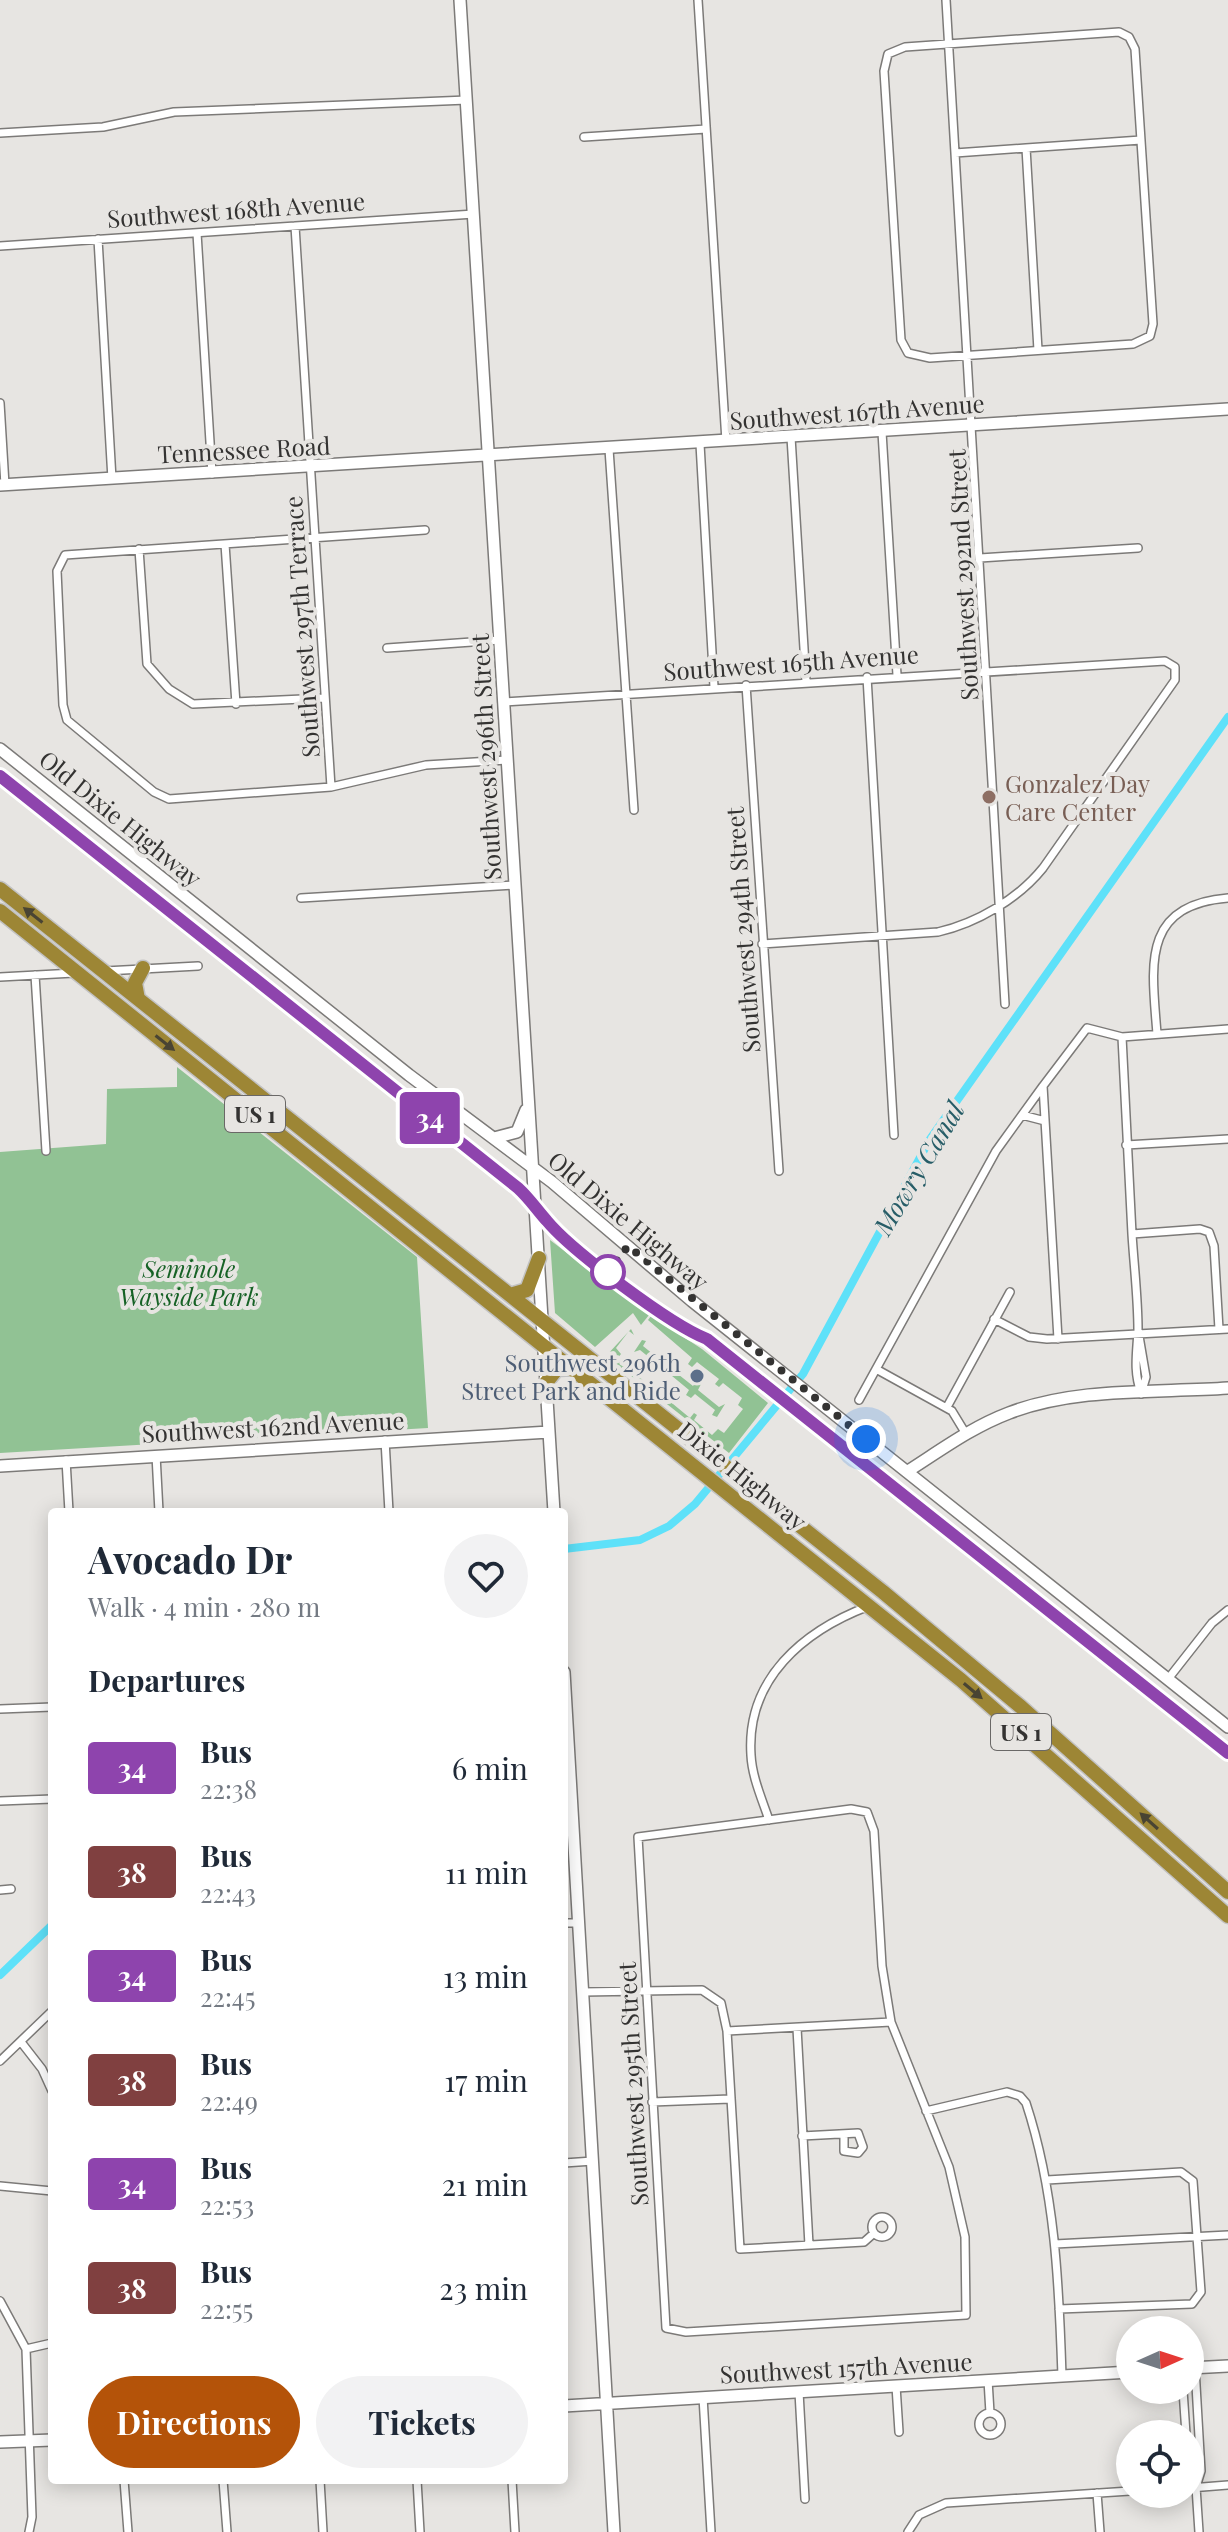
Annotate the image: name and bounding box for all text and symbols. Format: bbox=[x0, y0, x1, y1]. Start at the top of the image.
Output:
street label: Southwest 168th Avenue bbox=[106, 184, 366, 234]
street label: Southwest 167th Avenue bbox=[728, 386, 986, 436]
street label: Tennessee Road bbox=[157, 428, 331, 470]
street label: Southwest 292nd Street bbox=[939, 448, 985, 701]
street label: Southwest 297th Terrace bbox=[276, 495, 326, 759]
street label: Southwest 296th Street bbox=[463, 632, 507, 881]
street label: Southwest 165th Avenue bbox=[662, 637, 920, 687]
street label: Old Dixie Highway bbox=[33, 743, 209, 893]
place label: Gonzalez Day Care Center bbox=[1005, 767, 1150, 827]
marker: Gonzalez Day Care Center bbox=[980, 788, 998, 806]
street label: Southwest 294th Street bbox=[717, 806, 767, 1054]
one-way arrow bbox=[23, 907, 43, 924]
one-way arrow bbox=[155, 1034, 175, 1051]
line badge: 34 bbox=[394, 1092, 466, 1144]
water label: Mowry Canal bbox=[864, 1093, 972, 1242]
road number: US 1 bbox=[225, 1096, 285, 1132]
text: 34 bbox=[416, 1099, 444, 1136]
street label: Old Dixie Highway bbox=[542, 1143, 716, 1297]
park label: Seminole Wayside Park bbox=[119, 1252, 259, 1312]
unlabelled marker bbox=[591, 1255, 625, 1289]
place label: Southwest 296th Street Park and Ride bbox=[461, 1346, 681, 1406]
marker: Southwest 296th Street Park and Ride bbox=[688, 1367, 706, 1385]
street label: Southwest 162nd Avenue bbox=[141, 1403, 405, 1449]
street label: Dixie Highway bbox=[672, 1413, 814, 1537]
your location bbox=[846, 1419, 886, 1459]
text: Avocado Dr bbox=[88, 1533, 292, 1584]
button: heart bbox=[444, 1534, 528, 1618]
text: Walk · 4 min · 280 m bbox=[88, 1589, 320, 1624]
text: Departures bbox=[88, 1660, 245, 1700]
one-way arrow bbox=[963, 1682, 983, 1699]
road number: US 1 bbox=[991, 1714, 1051, 1750]
text: Bus bbox=[200, 1731, 252, 1771]
text: 6 min bbox=[452, 1748, 528, 1788]
text: 34 bbox=[118, 1749, 146, 1786]
text: 22:38 bbox=[200, 1771, 257, 1806]
one-way arrow bbox=[1140, 1813, 1159, 1831]
text: Bus bbox=[200, 1835, 252, 1875]
text: 11 min bbox=[445, 1852, 528, 1892]
text: 38 bbox=[117, 1853, 147, 1890]
text: 22:43 bbox=[200, 1875, 256, 1910]
text: Bus bbox=[200, 1939, 252, 1979]
text: 13 min bbox=[443, 1956, 528, 1996]
text: 34 bbox=[118, 1957, 146, 1994]
street label: Southwest 295th Street bbox=[610, 1961, 654, 2207]
text: 22:45 bbox=[200, 1979, 255, 2014]
text: Bus bbox=[200, 2043, 252, 2083]
text: 17 min bbox=[444, 2060, 528, 2100]
text: 38 bbox=[117, 2061, 147, 2098]
text: 22:49 bbox=[200, 2083, 258, 2118]
text: Bus bbox=[200, 2147, 252, 2187]
text: 21 min bbox=[442, 2164, 528, 2204]
text: 34 bbox=[118, 2165, 146, 2202]
text: 22:53 bbox=[200, 2187, 254, 2222]
text: Bus bbox=[200, 2251, 252, 2291]
text: 23 min bbox=[439, 2268, 528, 2308]
text: 38 bbox=[117, 2269, 147, 2306]
text: 22:55 bbox=[200, 2291, 253, 2326]
north arrow bbox=[1116, 2316, 1204, 2404]
map controls bbox=[1116, 2316, 1204, 2508]
street label: Southwest 157th Avenue bbox=[719, 2344, 973, 2390]
button: Directions bbox=[88, 2376, 300, 2468]
button: Tickets bbox=[316, 2376, 528, 2468]
button: locate bbox=[1116, 2420, 1204, 2508]

